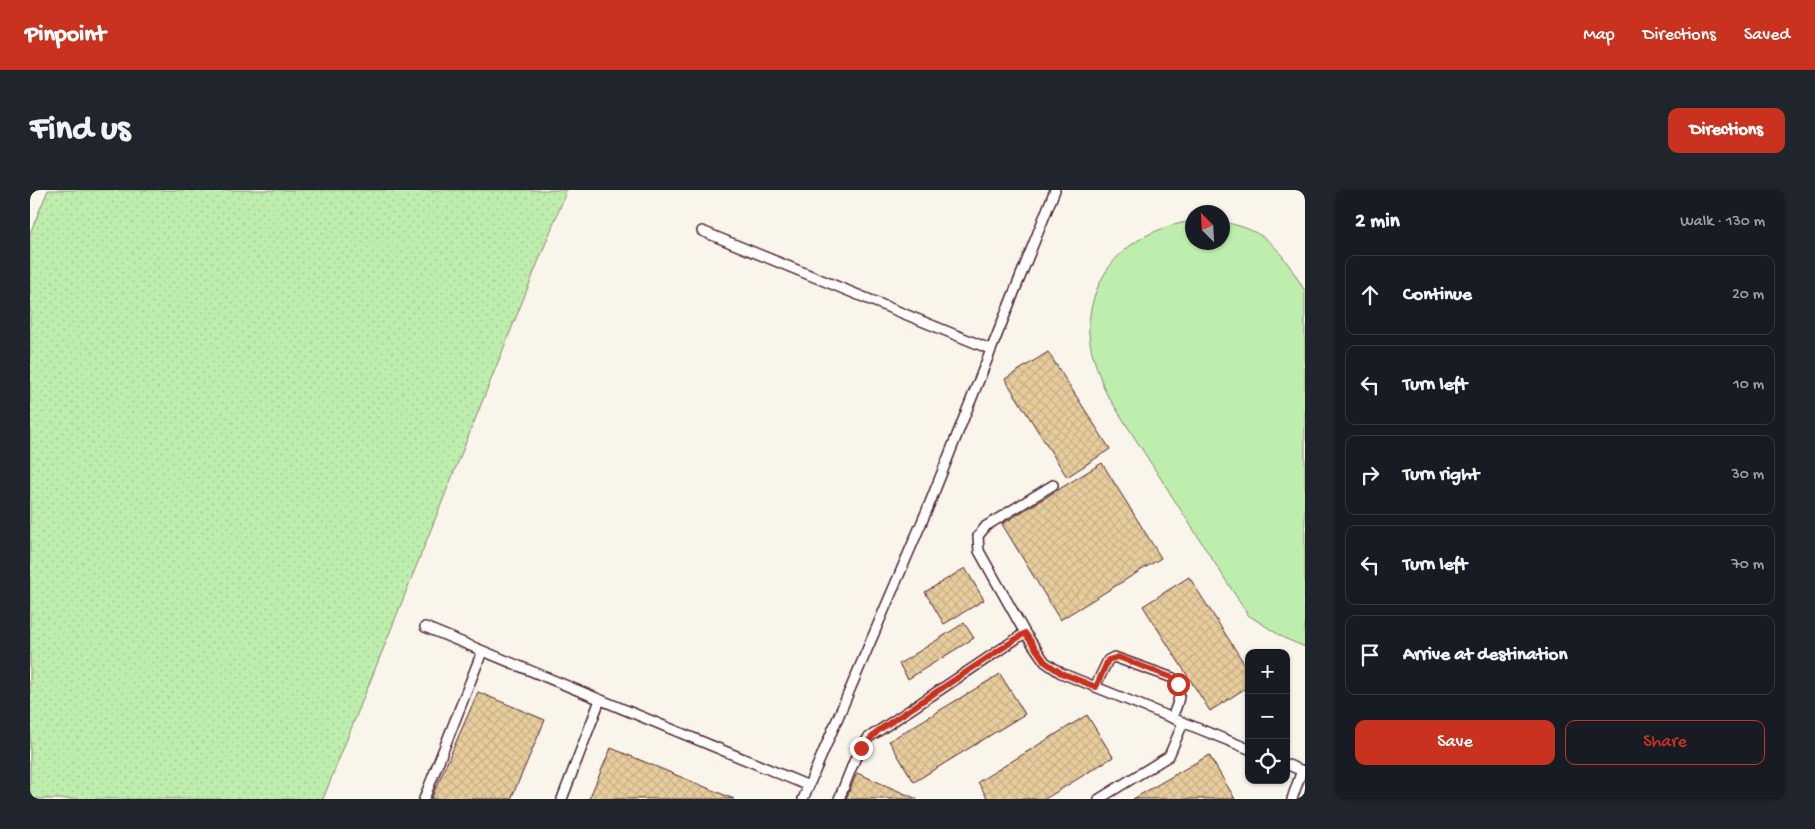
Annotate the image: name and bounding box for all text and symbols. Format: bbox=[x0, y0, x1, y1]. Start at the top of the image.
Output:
text: Pinpoint bbox=[25, 21, 106, 50]
text: Map bbox=[1583, 25, 1615, 46]
text: Directions bbox=[1643, 25, 1716, 46]
text: Saved bbox=[1744, 25, 1790, 46]
button: Directions bbox=[1668, 108, 1785, 153]
text: Find us bbox=[30, 110, 130, 151]
north arrow bbox=[1185, 205, 1230, 250]
text: 2 min bbox=[1355, 210, 1400, 235]
text: Walk · 130 m bbox=[1680, 213, 1765, 232]
icon: ahead bbox=[1356, 281, 1384, 309]
text: Continue bbox=[1403, 284, 1472, 307]
text: 20 m bbox=[1732, 286, 1764, 305]
icon: left bbox=[1356, 371, 1384, 399]
text: Turn left bbox=[1403, 374, 1467, 397]
text: 10 m bbox=[1733, 376, 1764, 395]
icon: right bbox=[1356, 461, 1384, 489]
text: Turn right bbox=[1403, 464, 1479, 487]
text: 30 m bbox=[1731, 466, 1764, 485]
icon: left bbox=[1356, 551, 1384, 579]
text: Turn left bbox=[1403, 554, 1467, 577]
text: 70 m bbox=[1731, 556, 1764, 575]
icon: arrive bbox=[1356, 641, 1384, 669]
text: Arrive at destination bbox=[1403, 644, 1567, 667]
map controls bbox=[1245, 649, 1290, 784]
button: + bbox=[1245, 649, 1290, 694]
route start bbox=[1167, 673, 1190, 696]
button: − bbox=[1245, 694, 1290, 739]
button: Save bbox=[1355, 720, 1555, 765]
button: Share bbox=[1565, 720, 1765, 765]
route end bbox=[850, 737, 873, 760]
button: locate bbox=[1245, 739, 1290, 784]

